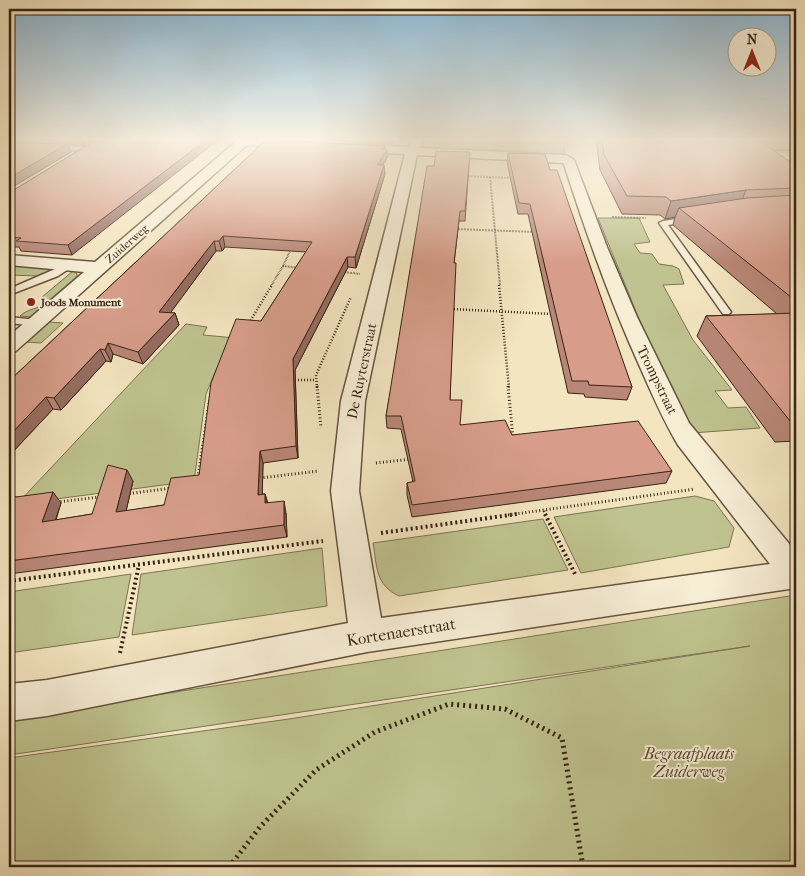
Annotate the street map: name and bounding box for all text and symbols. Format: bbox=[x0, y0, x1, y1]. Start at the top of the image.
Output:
north arrow bbox=[728, 28, 778, 78]
text: N bbox=[747, 31, 758, 48]
street label: Zuiderweg bbox=[103, 222, 151, 266]
marker: Joods Monument bbox=[25, 296, 37, 308]
place label: Joods Monument bbox=[40, 296, 122, 309]
street label: De Ruyterstraat bbox=[344, 321, 380, 421]
street label: Trompstraat bbox=[633, 343, 681, 417]
street label: Kortenaerstraat bbox=[345, 614, 457, 650]
park label: Begraafplaats Zuiderweg bbox=[643, 744, 735, 781]

